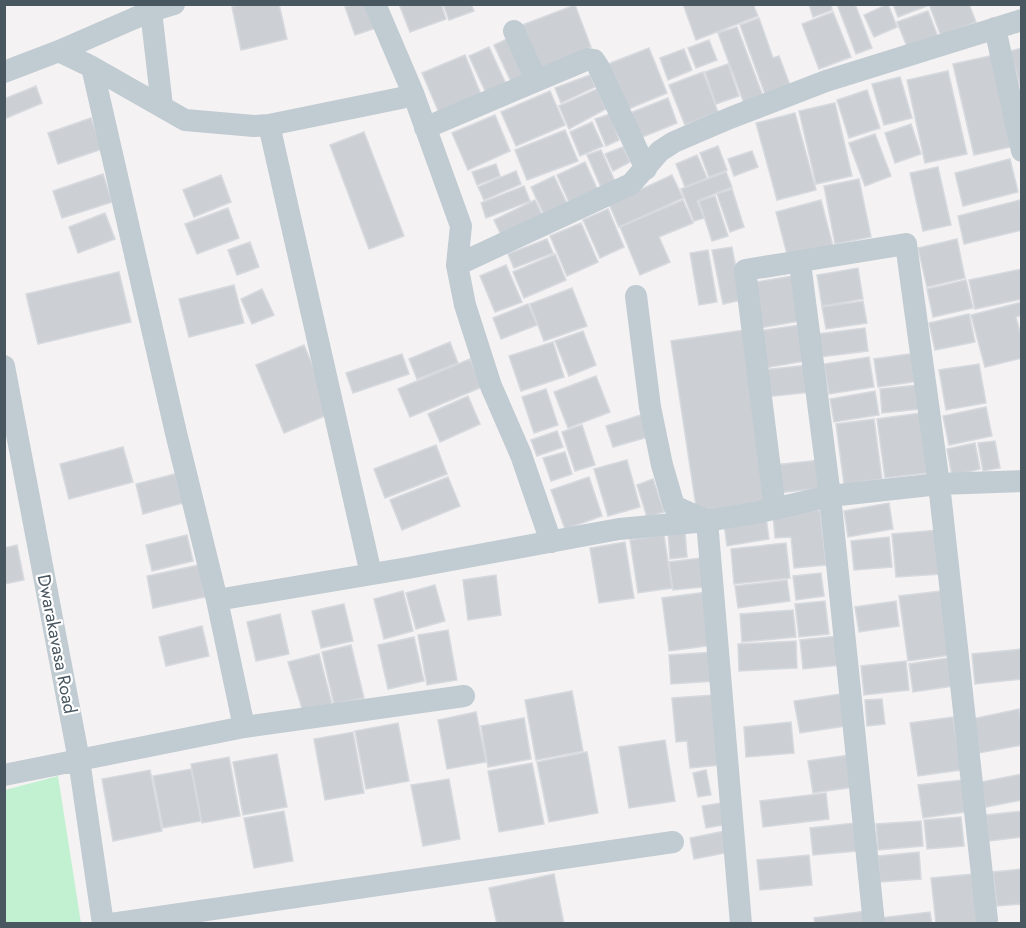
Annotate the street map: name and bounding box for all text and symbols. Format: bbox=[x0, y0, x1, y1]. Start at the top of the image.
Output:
street label: Dwarakavasa Road bbox=[31, 572, 83, 716]

